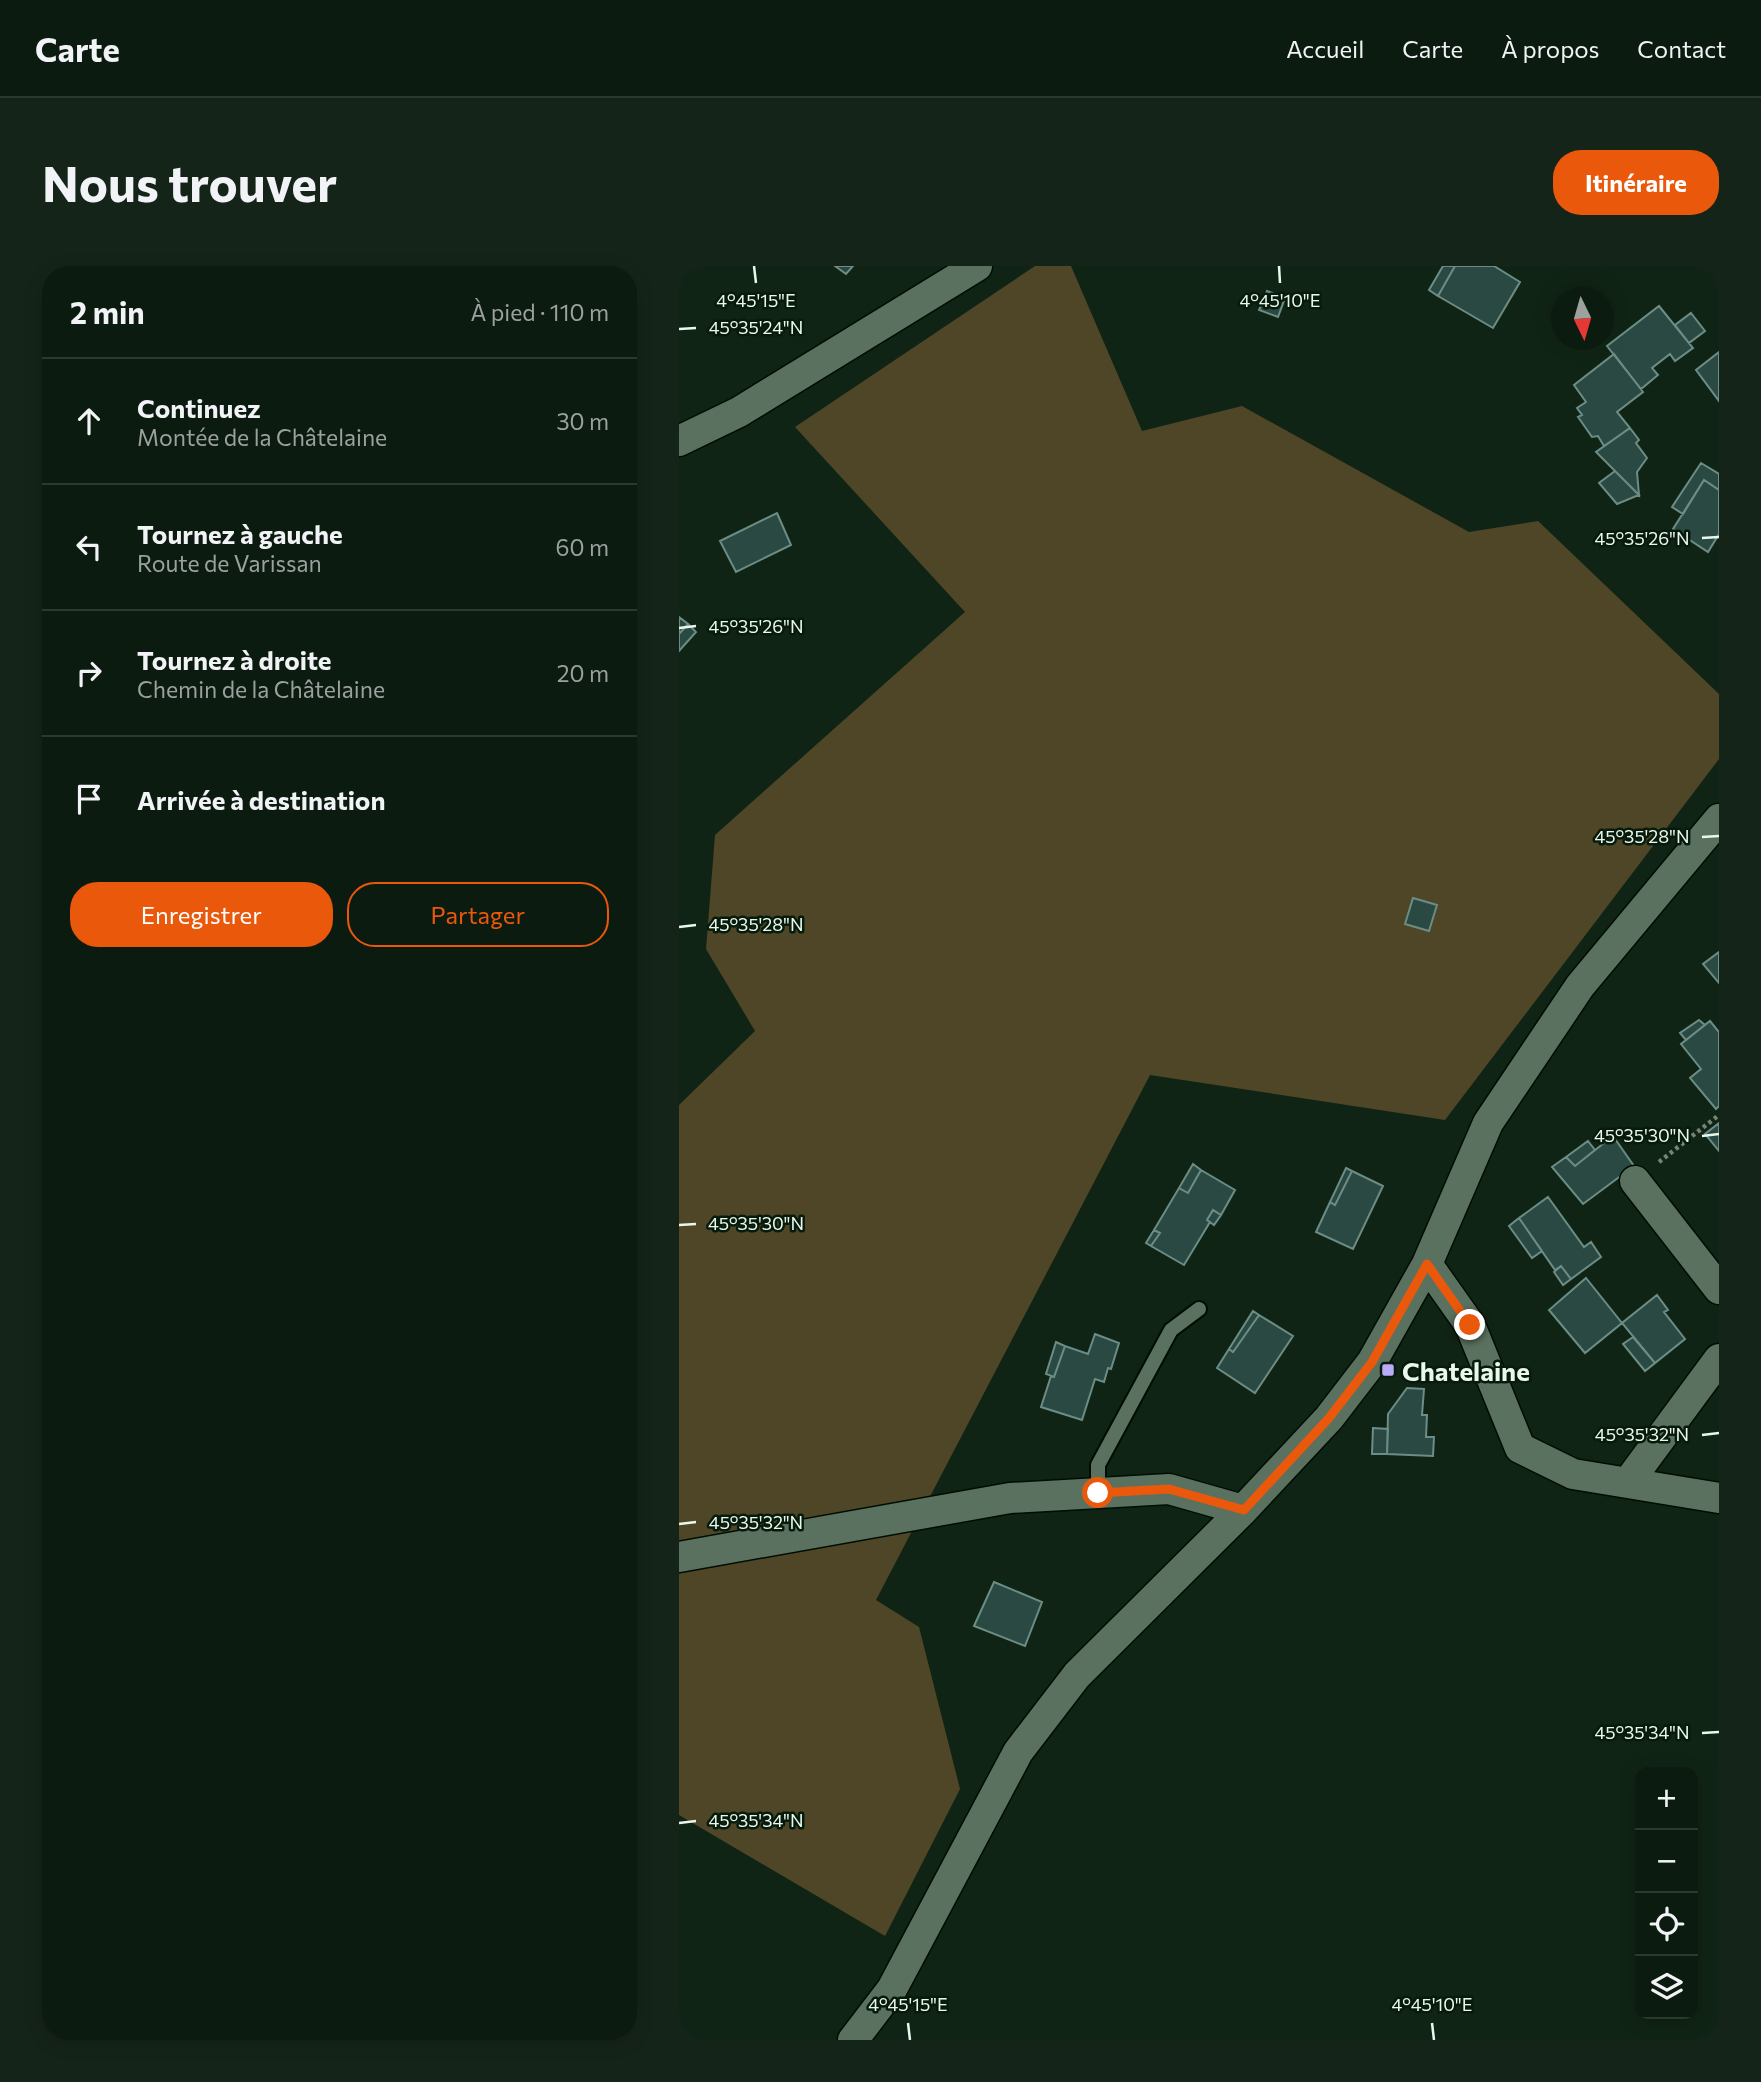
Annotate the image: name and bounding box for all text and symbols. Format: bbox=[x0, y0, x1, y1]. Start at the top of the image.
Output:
text: Carte bbox=[35, 28, 120, 69]
text: Accueil bbox=[1286, 34, 1364, 63]
text: Carte bbox=[1402, 34, 1463, 63]
text: À propos bbox=[1501, 34, 1599, 63]
text: Contact bbox=[1637, 34, 1726, 63]
button: Itinéraire bbox=[1553, 150, 1719, 215]
text: Nous trouver bbox=[42, 152, 337, 212]
north arrow bbox=[1551, 287, 1614, 350]
text: 4°45'15"E bbox=[716, 289, 796, 311]
text: 4°45'10"E bbox=[1240, 289, 1320, 311]
text: 2 min bbox=[70, 293, 145, 330]
text: À pied · 110 m bbox=[470, 298, 609, 326]
text: 45°35'24"N bbox=[709, 316, 803, 338]
text: Continuez bbox=[137, 392, 261, 423]
icon: ahead bbox=[70, 402, 108, 440]
text: 30 m bbox=[556, 407, 609, 435]
text: Montée de la Châtelaine bbox=[137, 423, 387, 451]
text: Tournez à gauche bbox=[137, 518, 343, 549]
text: 45°35'26"N bbox=[1595, 527, 1690, 549]
icon: left bbox=[70, 528, 108, 566]
text: 60 m bbox=[556, 533, 609, 561]
text: Route de Varissan bbox=[137, 549, 322, 577]
text: 45°35'26"N bbox=[709, 615, 804, 637]
text: Tournez à droite bbox=[137, 644, 332, 675]
icon: right bbox=[70, 654, 108, 692]
text: 20 m bbox=[557, 659, 609, 687]
text: Chemin de la Châtelaine bbox=[137, 675, 385, 703]
icon: arrive bbox=[70, 780, 108, 818]
text: Arrivée à destination bbox=[137, 784, 385, 815]
text: 45°35'28"N bbox=[1595, 825, 1690, 847]
button: Enregistrer bbox=[70, 882, 333, 947]
button: Partager bbox=[347, 882, 609, 947]
text: 45°35'28"N bbox=[709, 913, 804, 935]
text: 45°35'30"N bbox=[1594, 1124, 1690, 1146]
text: 45°35'30"N bbox=[708, 1212, 804, 1234]
route end bbox=[1454, 1309, 1485, 1340]
place label: Chatelaine bbox=[1402, 1355, 1530, 1386]
marker: Chatelaine bbox=[1380, 1362, 1396, 1378]
text: 45°35'32"N bbox=[1595, 1423, 1689, 1445]
route start bbox=[1082, 1477, 1113, 1508]
text: 45°35'32"N bbox=[709, 1511, 803, 1533]
text: 45°35'34"N bbox=[1594, 1721, 1690, 1743]
map controls bbox=[1635, 1767, 1698, 2019]
button: + bbox=[1635, 1767, 1698, 1830]
text: 45°35'34"N bbox=[708, 1809, 804, 1831]
button: − bbox=[1635, 1830, 1698, 1893]
button: locate bbox=[1635, 1893, 1698, 1956]
button: layers bbox=[1635, 1956, 1698, 2019]
text: 4°45'15"E bbox=[868, 1993, 948, 2015]
text: 4°45'10"E bbox=[1392, 1993, 1472, 2015]

